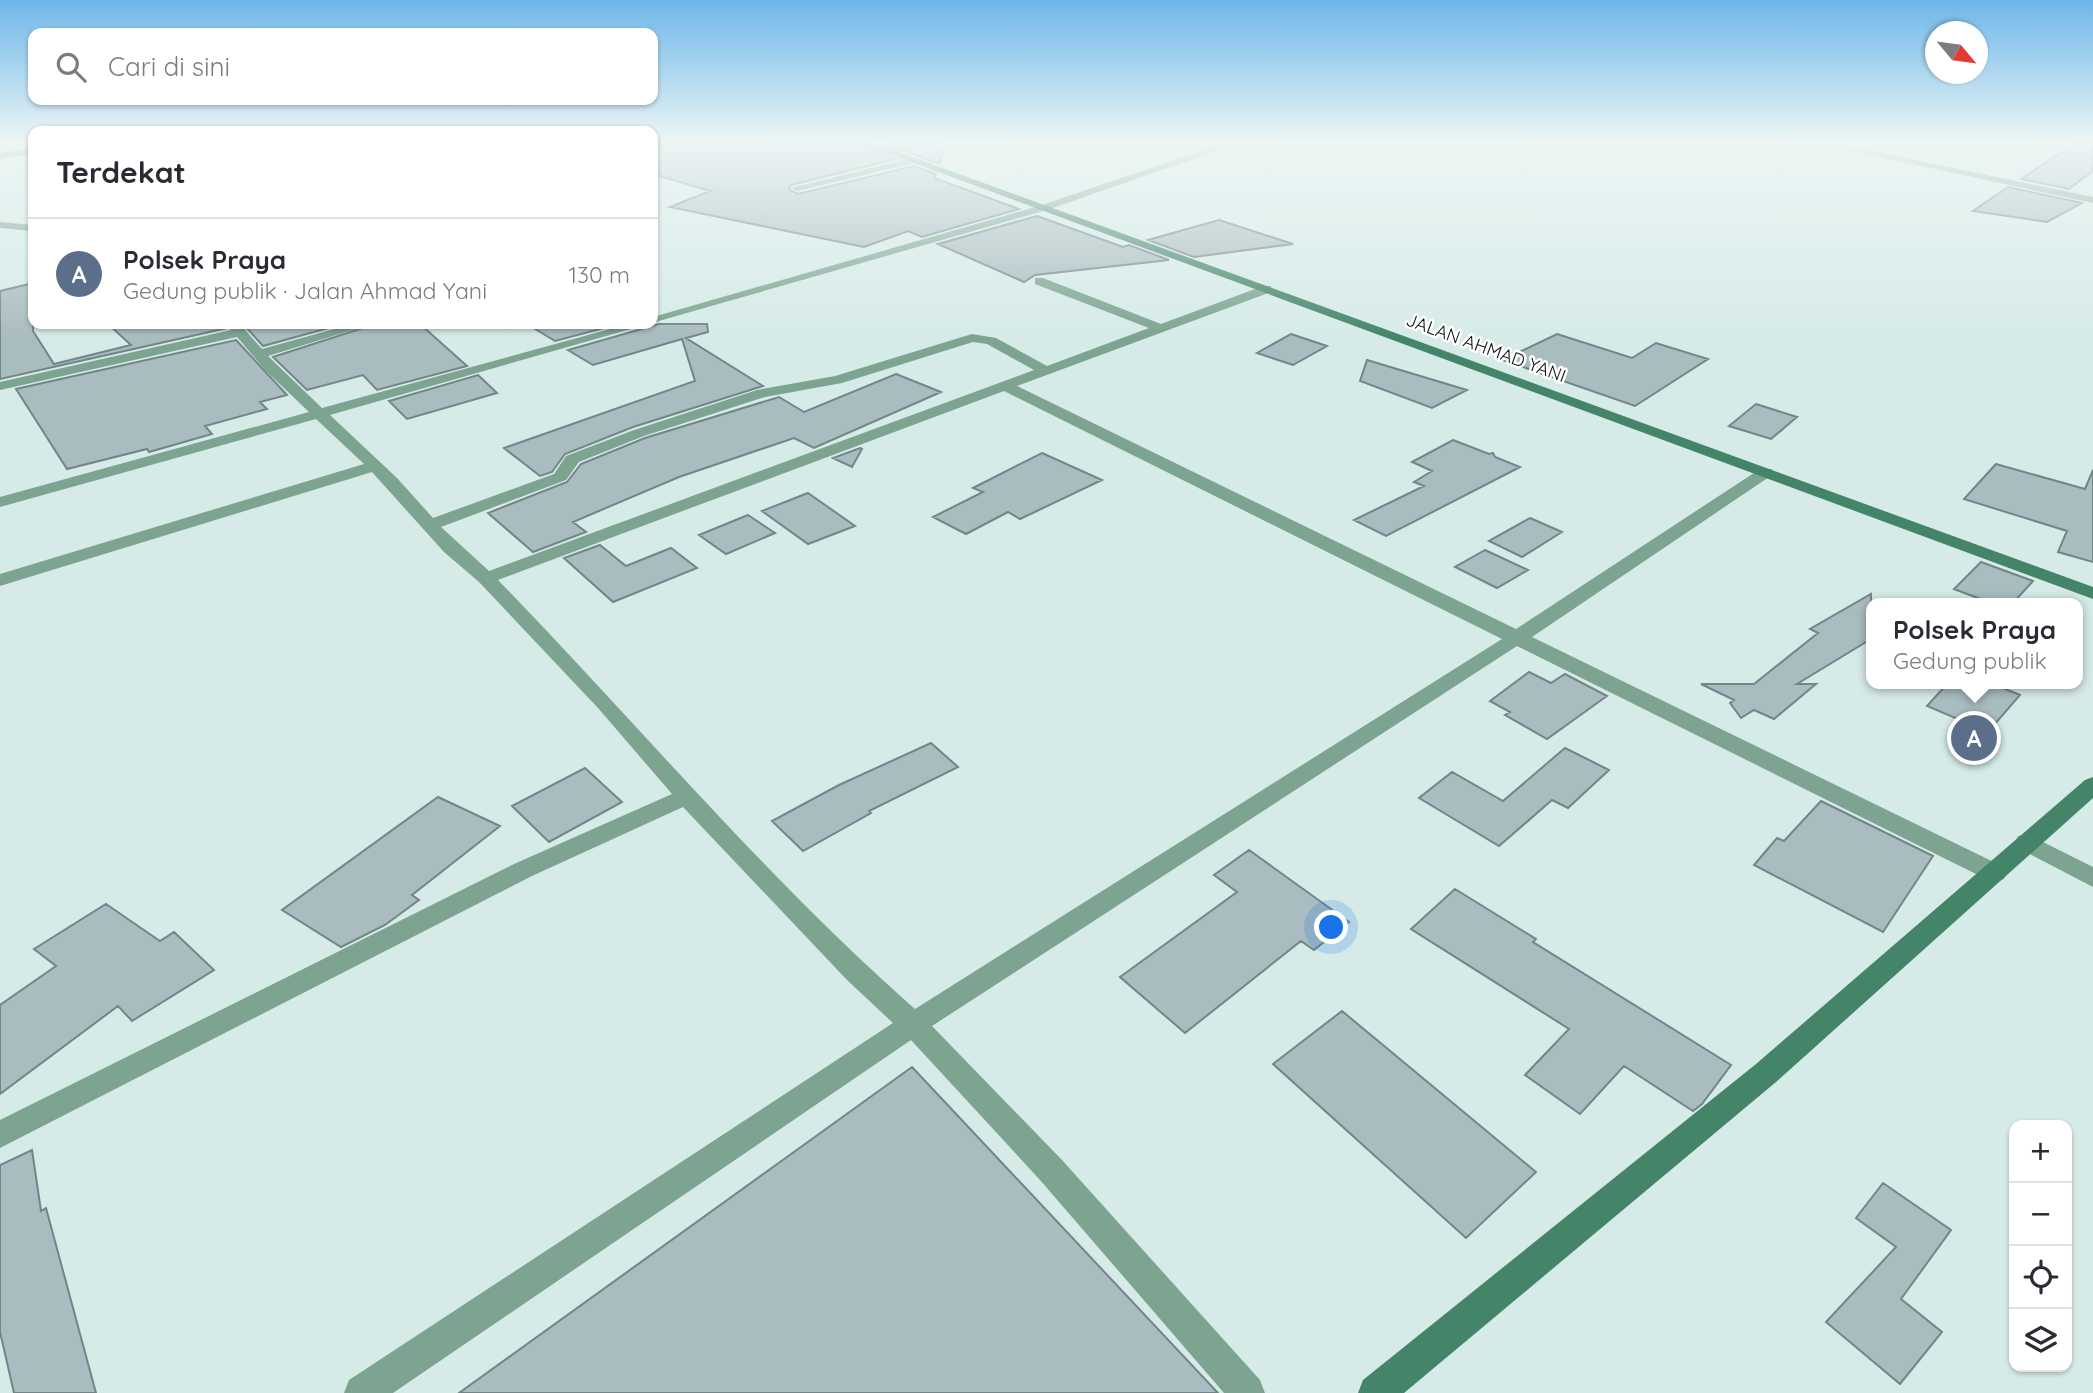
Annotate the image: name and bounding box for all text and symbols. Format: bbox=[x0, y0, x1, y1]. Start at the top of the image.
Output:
north arrow bbox=[1925, 21, 1988, 84]
search box bbox=[28, 28, 658, 105]
icon: search bbox=[52, 48, 90, 86]
text: Cari di sini bbox=[108, 50, 230, 83]
text: Terdekat bbox=[56, 153, 186, 191]
text: Polsek Praya bbox=[123, 243, 286, 276]
text: A bbox=[72, 260, 86, 289]
text: 130 m bbox=[568, 260, 630, 289]
text: Gedung publik · Jalan Ahmad Yani bbox=[123, 276, 487, 305]
street label: JALAN AHMAD YANI bbox=[1403, 308, 1569, 387]
popup bbox=[1866, 598, 2083, 689]
text: Polsek Praya bbox=[1893, 613, 2056, 646]
text: Gedung publik bbox=[1893, 646, 2047, 675]
pin: A bbox=[1951, 712, 1997, 764]
your location bbox=[1314, 910, 1348, 944]
map controls bbox=[2009, 1120, 2072, 1372]
button: + bbox=[2009, 1120, 2072, 1183]
button: − bbox=[2009, 1183, 2072, 1246]
button: locate bbox=[2009, 1246, 2072, 1309]
button: layers bbox=[2009, 1309, 2072, 1372]

